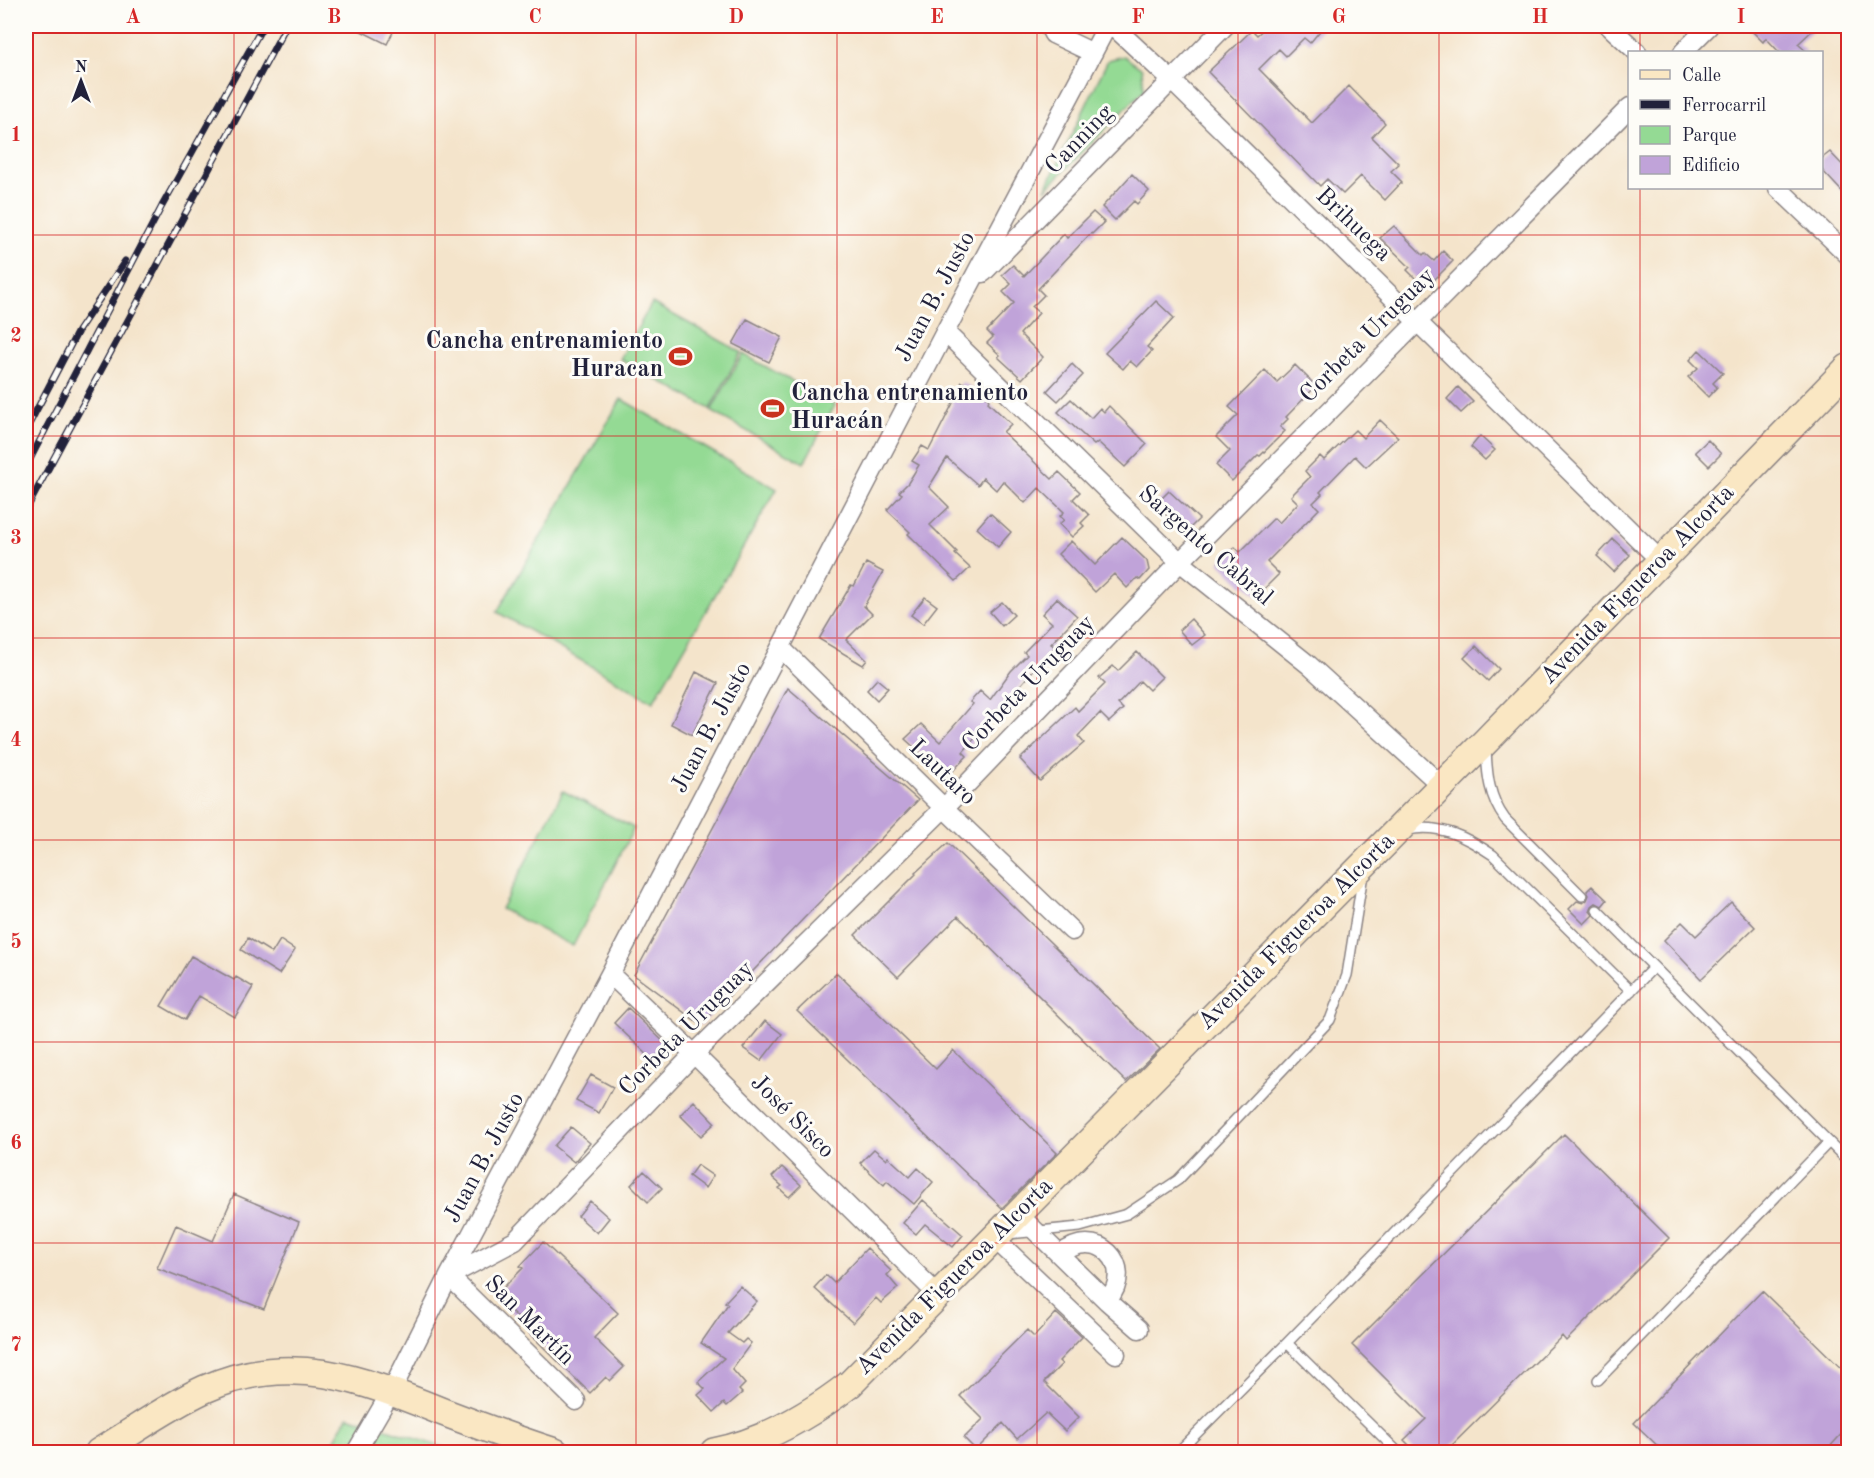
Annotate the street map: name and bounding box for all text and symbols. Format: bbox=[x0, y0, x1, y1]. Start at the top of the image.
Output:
text: A bbox=[125, 8, 141, 28]
text: B bbox=[327, 8, 341, 28]
text: C bbox=[528, 8, 542, 28]
text: D bbox=[728, 8, 744, 28]
text: E bbox=[930, 8, 944, 28]
text: F bbox=[1131, 8, 1145, 28]
text: G bbox=[1332, 8, 1346, 28]
text: H bbox=[1532, 8, 1548, 28]
text: I bbox=[1737, 8, 1745, 28]
north arrow bbox=[51, 51, 111, 111]
legend bbox=[1628, 51, 1823, 189]
text: N bbox=[75, 60, 88, 76]
text: Calle bbox=[1682, 67, 1721, 85]
text: Ferrocarril bbox=[1682, 97, 1766, 115]
street label: Canning bbox=[1041, 101, 1119, 179]
text: 1 bbox=[10, 126, 22, 146]
text: Parque bbox=[1682, 127, 1737, 145]
text: Edificio bbox=[1682, 157, 1740, 175]
street label: Brihuega bbox=[1311, 184, 1395, 267]
street label: Juan B. Justo bbox=[892, 228, 980, 366]
street label: Corbeta Uruguay bbox=[1296, 264, 1440, 408]
text: 2 bbox=[10, 327, 22, 347]
place label: Cancha entrenamiento Huracan bbox=[426, 330, 663, 382]
sports icon: Cancha entrenamiento Huracan bbox=[668, 343, 694, 369]
place label: Cancha entrenamiento Huracán bbox=[791, 382, 1028, 434]
sports icon: Cancha entrenamiento Huracán bbox=[760, 395, 786, 421]
street label: Avenida Figueroa Alcorta bbox=[1537, 481, 1739, 689]
street label: Sargento Cabral bbox=[1133, 482, 1277, 610]
text: 3 bbox=[10, 529, 22, 549]
street label: Corbeta Uruguay bbox=[958, 611, 1100, 757]
street label: Juan B. Justo bbox=[668, 659, 756, 797]
text: 4 bbox=[10, 731, 22, 751]
street label: Lautaro bbox=[904, 736, 980, 810]
street label: Avenida Figueroa Alcorta bbox=[1194, 829, 1400, 1035]
text: 5 bbox=[10, 932, 22, 953]
street label: Corbeta Uruguay bbox=[615, 957, 759, 1101]
street label: José Sisco bbox=[746, 1071, 838, 1163]
street label: Juan B. Justo bbox=[441, 1089, 529, 1227]
text: 6 bbox=[10, 1134, 22, 1154]
street label: Avenida Figueroa Alcorta bbox=[852, 1174, 1058, 1380]
street label: San Martín bbox=[479, 1271, 579, 1371]
text: 7 bbox=[10, 1336, 22, 1356]

